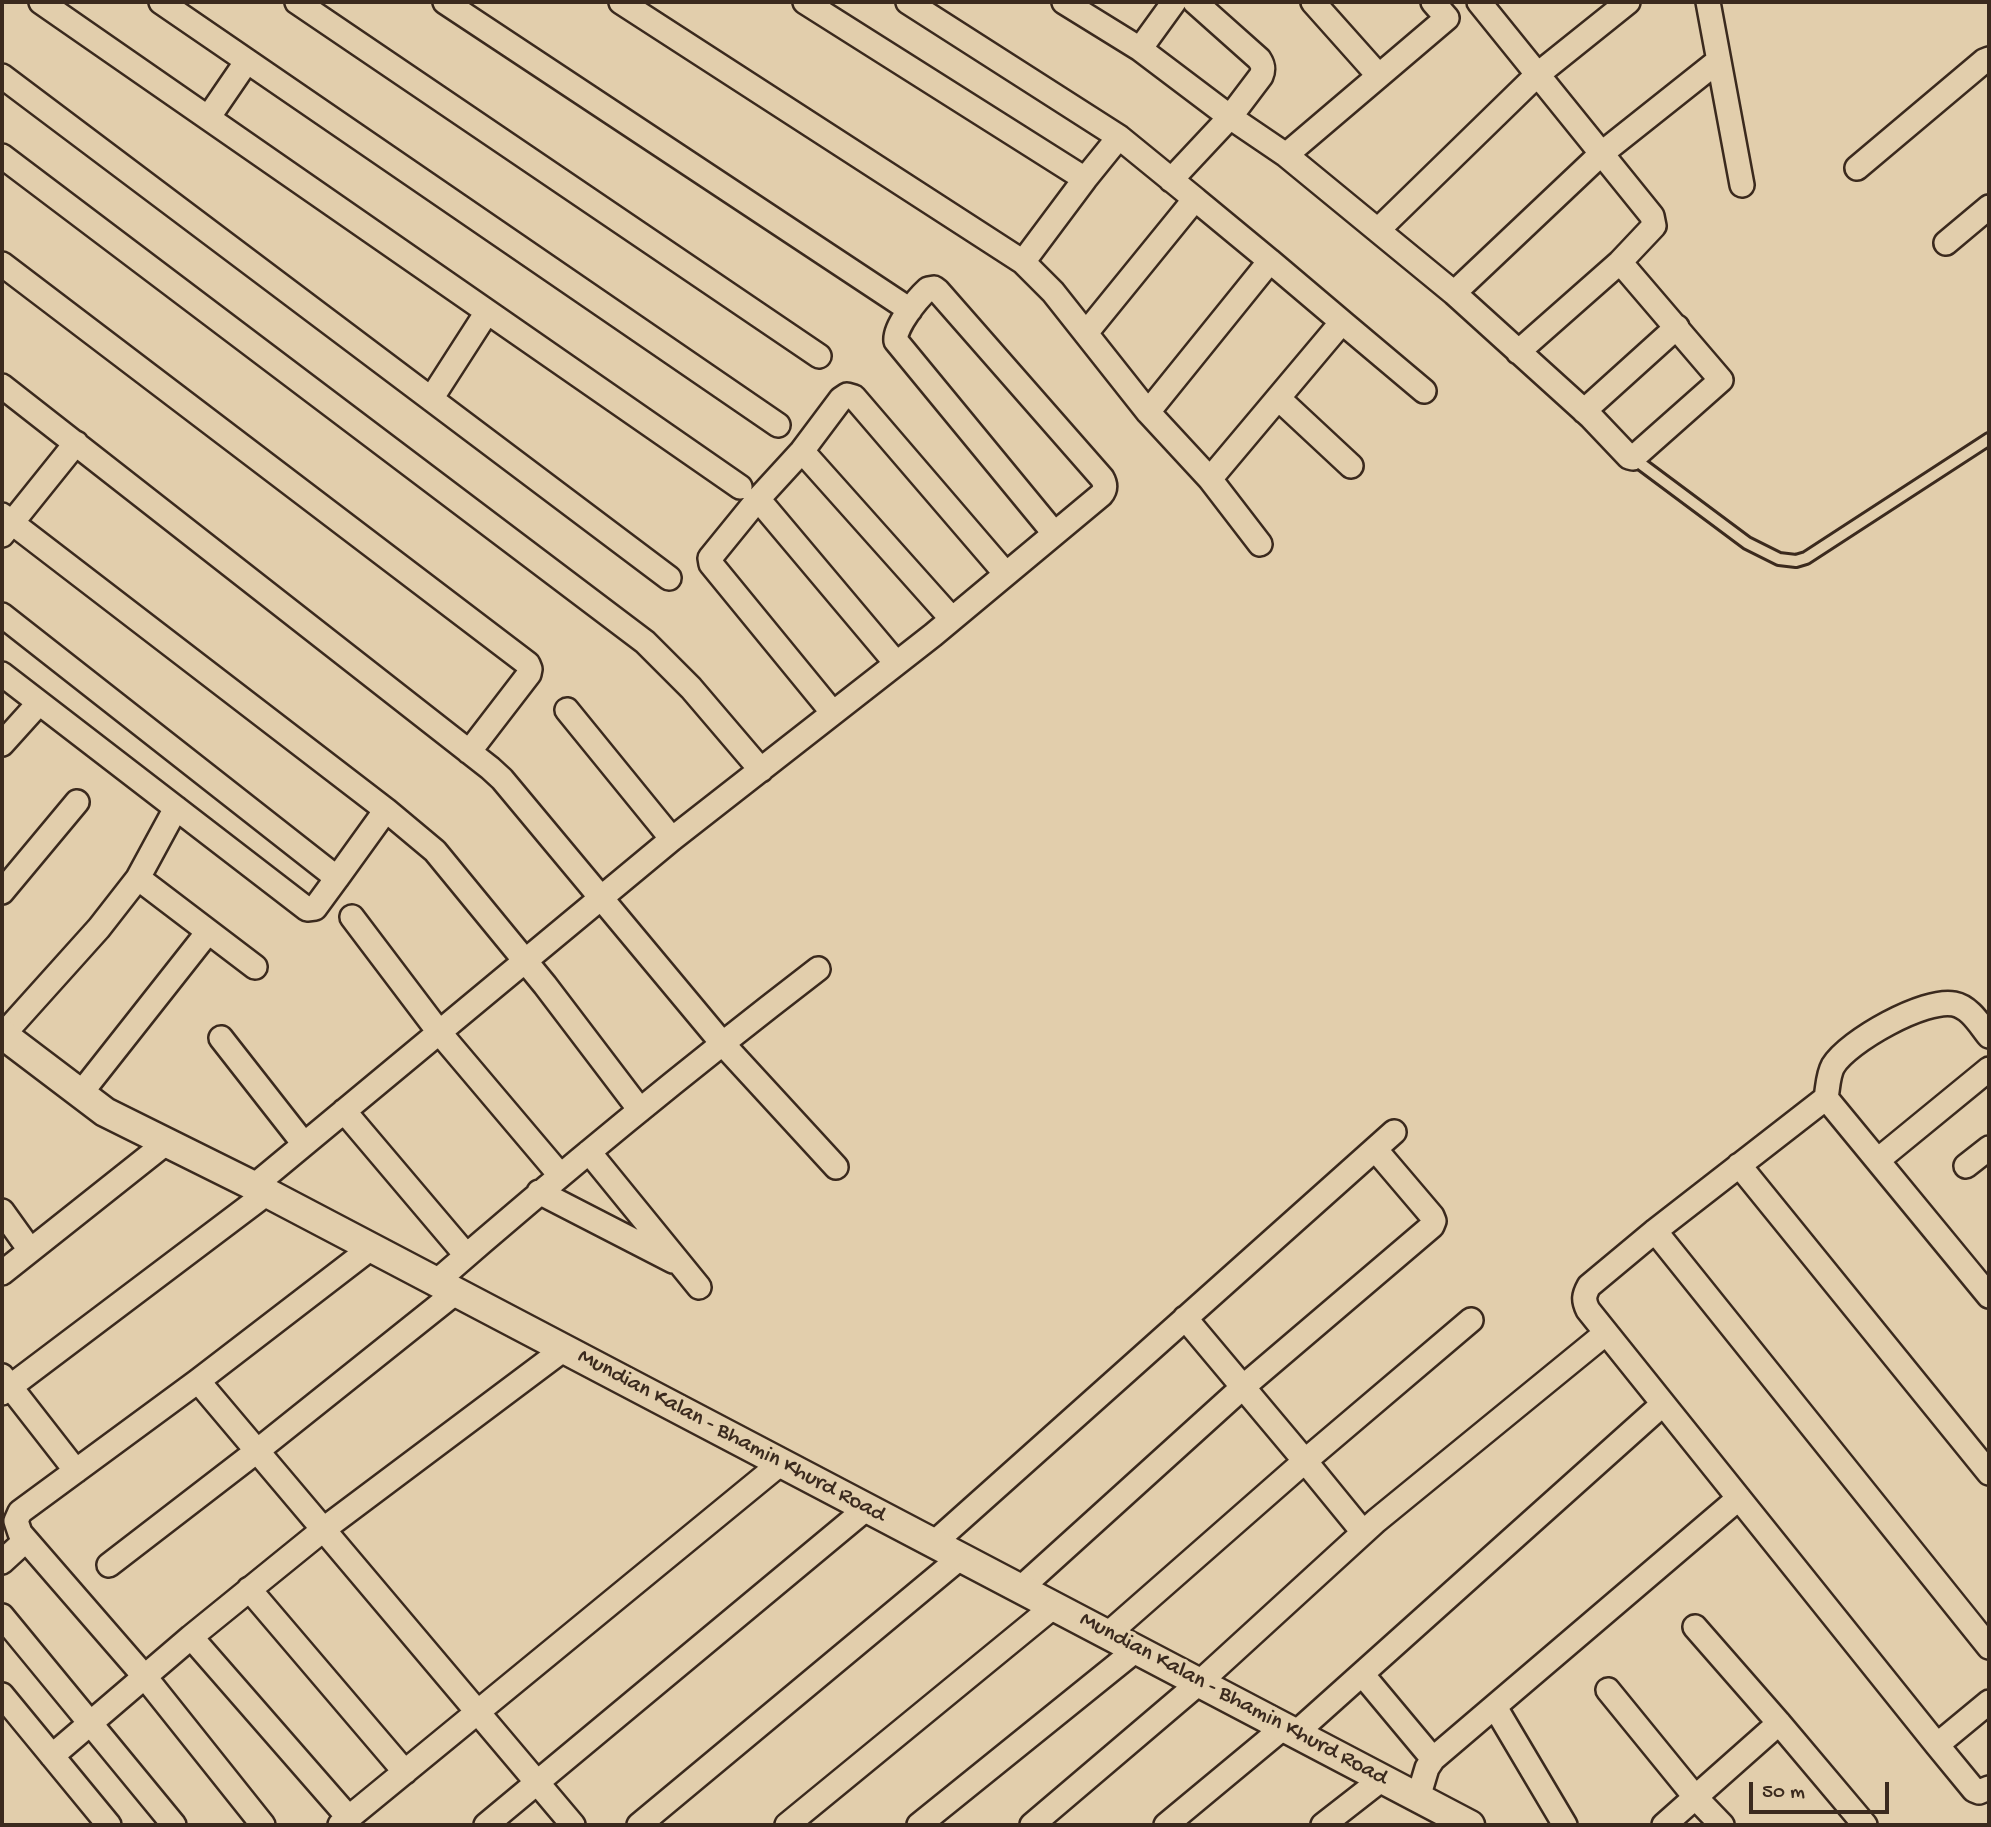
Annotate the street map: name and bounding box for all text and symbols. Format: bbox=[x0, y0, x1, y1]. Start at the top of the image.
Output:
street label: Mundian Kalan - Bhamin Khurd Road bbox=[572, 1344, 890, 1530]
street label: Mundian Kalan - Bhamin Khurd Road bbox=[1074, 1607, 1392, 1793]
scale bar bbox=[1753, 1768, 1893, 1812]
text: 50 m bbox=[1762, 1781, 1805, 1806]

